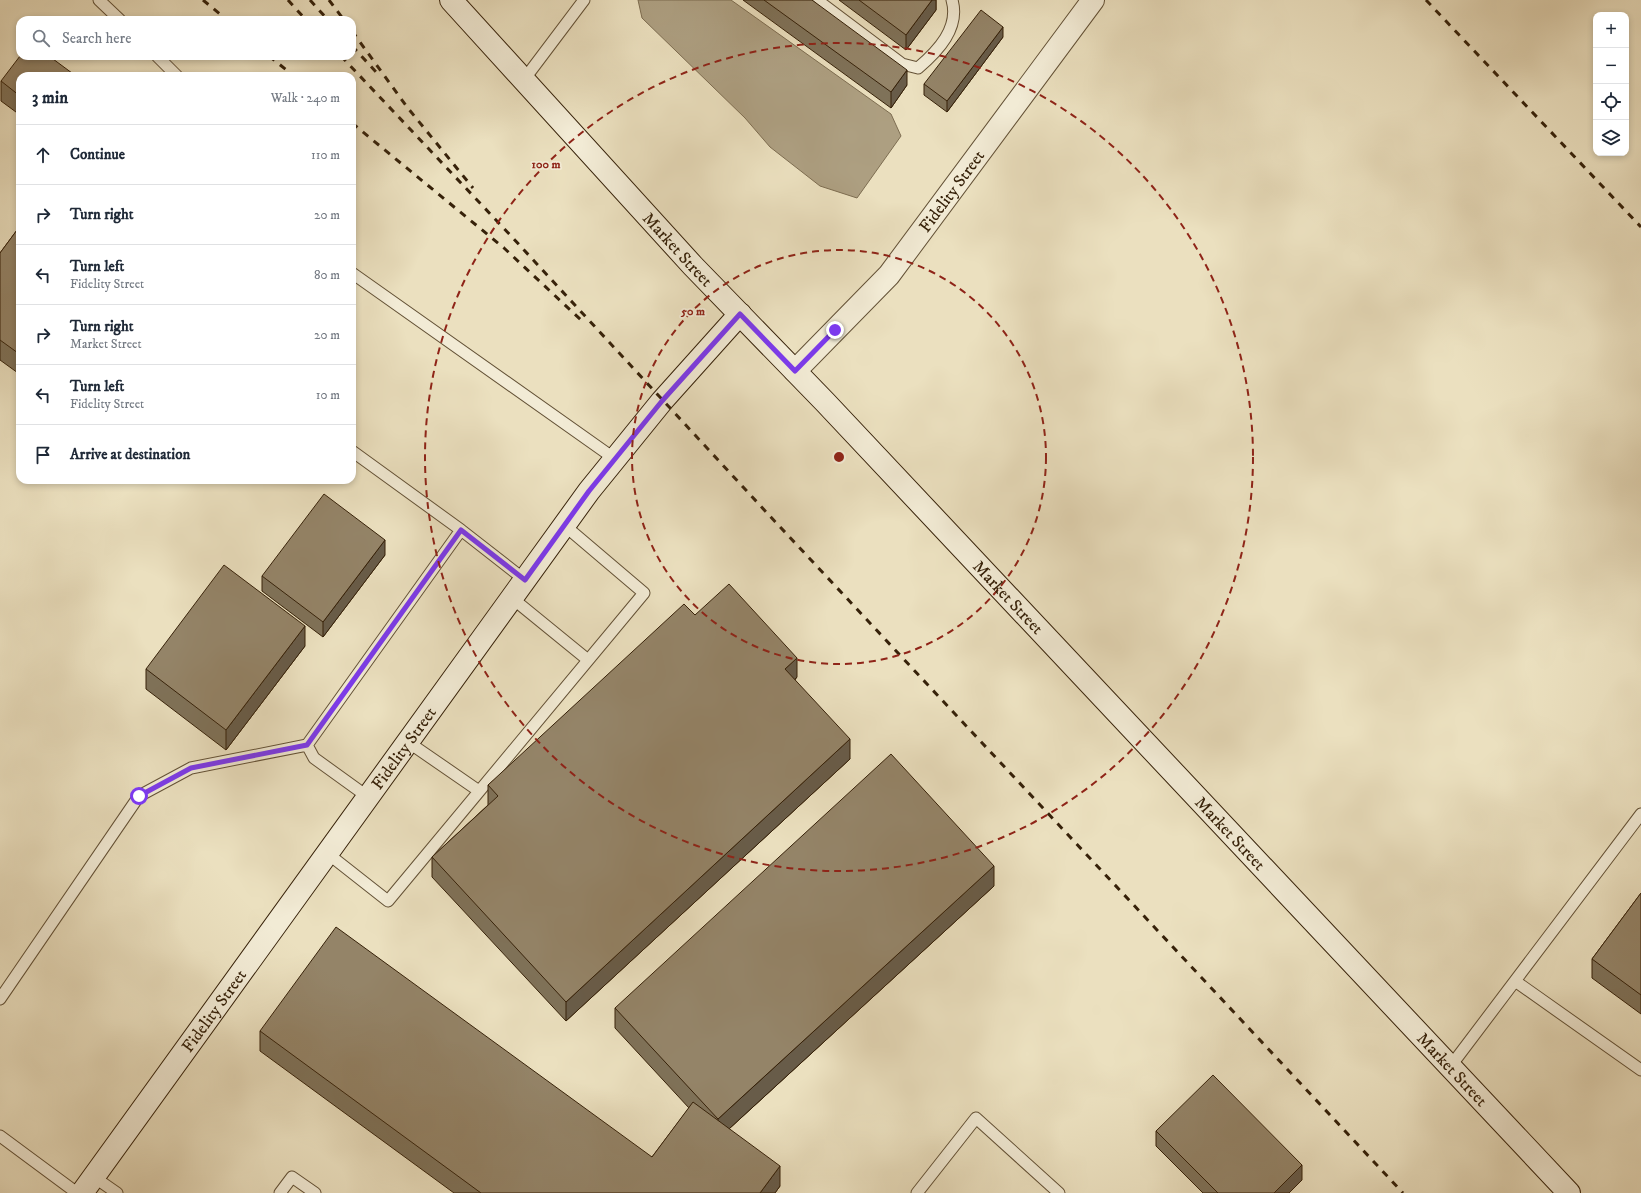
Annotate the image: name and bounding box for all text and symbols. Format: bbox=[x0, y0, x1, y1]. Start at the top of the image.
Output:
map controls bbox=[1593, 12, 1629, 156]
button: + bbox=[1593, 12, 1629, 48]
search box bbox=[16, 16, 356, 60]
icon: search bbox=[30, 27, 52, 49]
text: Search here bbox=[62, 29, 131, 48]
button: − bbox=[1593, 48, 1629, 84]
button: locate bbox=[1593, 84, 1629, 120]
text: 3 min bbox=[32, 87, 68, 109]
text: Walk · 240 m bbox=[271, 90, 340, 106]
button: layers bbox=[1593, 120, 1629, 156]
icon: ahead bbox=[32, 144, 54, 166]
text: Continue bbox=[70, 145, 125, 164]
street label: Fidelity Street bbox=[914, 146, 990, 237]
text: 110 m bbox=[311, 147, 340, 163]
text: 100 m bbox=[532, 157, 560, 172]
icon: right bbox=[32, 204, 54, 226]
text: Turn right bbox=[70, 205, 133, 224]
text: 20 m bbox=[314, 207, 340, 223]
street label: Market Street bbox=[637, 208, 717, 292]
text: Turn left bbox=[70, 257, 124, 276]
icon: left bbox=[32, 264, 54, 286]
text: 80 m bbox=[314, 267, 340, 283]
text: Fidelity Street bbox=[70, 276, 144, 292]
text: 50 m bbox=[680, 304, 705, 319]
text: Turn right bbox=[70, 317, 133, 336]
route end bbox=[826, 321, 844, 339]
icon: right bbox=[32, 324, 54, 346]
text: 20 m bbox=[314, 327, 340, 343]
text: Market Street bbox=[70, 336, 142, 352]
text: Turn left bbox=[70, 377, 124, 396]
icon: left bbox=[32, 384, 54, 406]
text: 10 m bbox=[316, 387, 340, 403]
text: Fidelity Street bbox=[70, 396, 144, 412]
icon: arrive bbox=[32, 444, 54, 466]
text: Arrive at destination bbox=[70, 445, 190, 464]
centre of rings bbox=[832, 450, 846, 464]
street label: Market Street bbox=[968, 556, 1048, 640]
street label: Fidelity Street bbox=[367, 702, 442, 794]
route start bbox=[130, 787, 148, 805]
street label: Market Street bbox=[1190, 792, 1270, 876]
street label: Fidelity Street bbox=[177, 965, 252, 1057]
street label: Market Street bbox=[1412, 1028, 1492, 1112]

